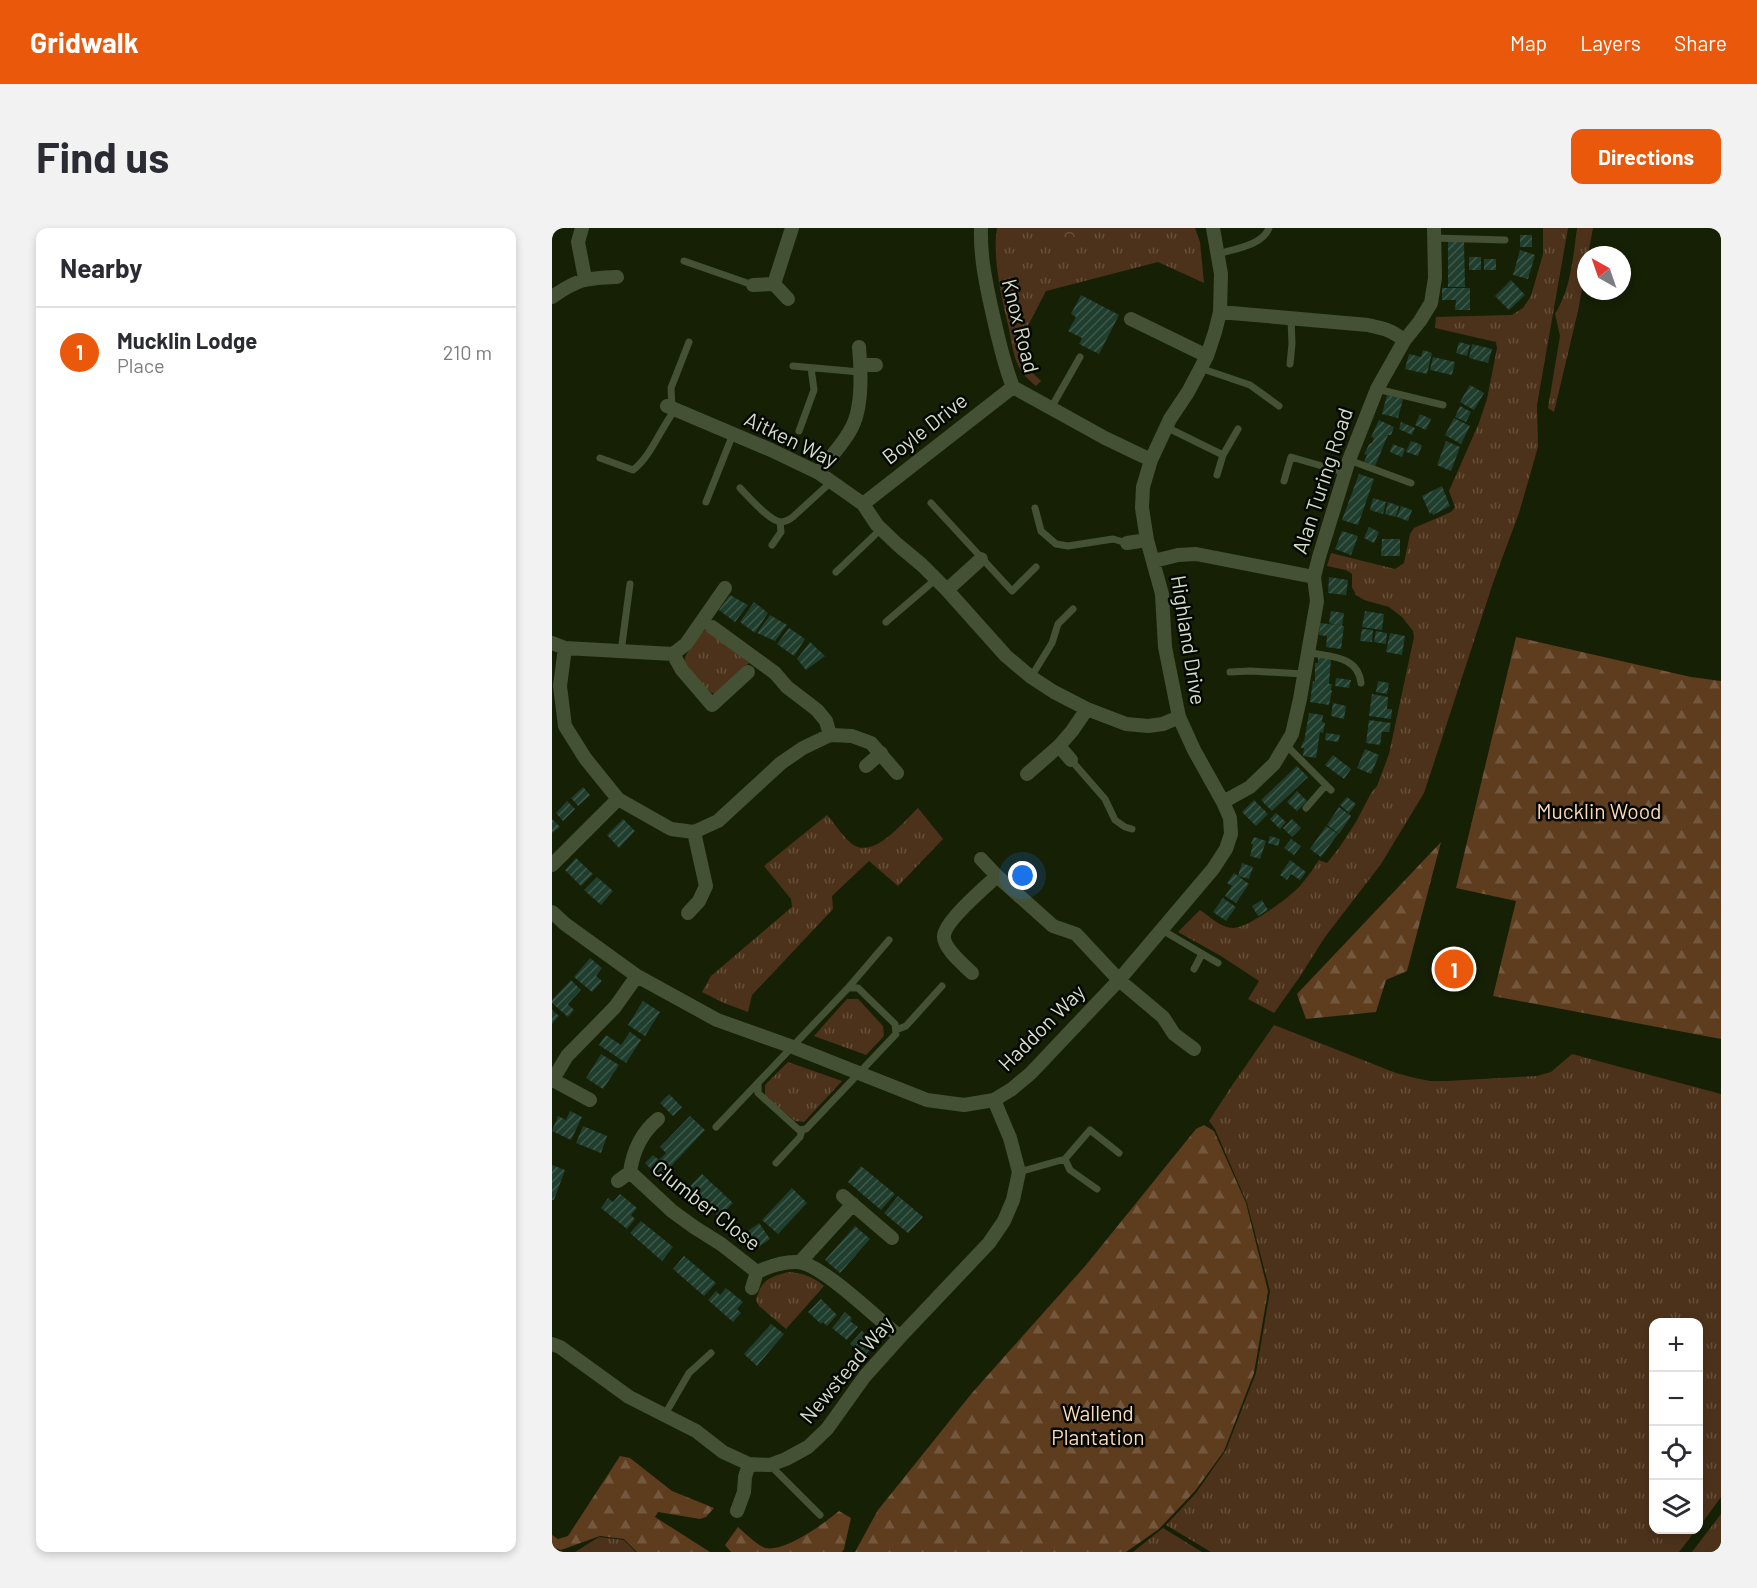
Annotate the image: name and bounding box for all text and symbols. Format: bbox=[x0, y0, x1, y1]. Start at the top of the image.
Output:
text: Gridwalk bbox=[30, 25, 139, 59]
text: Map bbox=[1510, 30, 1547, 55]
text: Layers bbox=[1580, 30, 1641, 55]
text: Share bbox=[1674, 30, 1727, 55]
button: Directions bbox=[1571, 129, 1721, 184]
text: Find us bbox=[36, 131, 169, 181]
north arrow bbox=[1577, 246, 1631, 300]
text: Nearby bbox=[60, 252, 142, 283]
street label: Knox Road bbox=[998, 276, 1045, 375]
text: Mucklin Lodge bbox=[117, 327, 257, 353]
text: 1 bbox=[76, 340, 83, 364]
text: 210 m bbox=[443, 340, 492, 364]
text: Place bbox=[117, 353, 165, 377]
street label: Boyle Drive bbox=[877, 387, 972, 469]
street label: Alan Turing Road bbox=[1286, 404, 1357, 557]
street label: Aitken Way bbox=[741, 405, 842, 472]
street label: Highland Drive bbox=[1167, 573, 1212, 706]
park label: Mucklin Wood bbox=[1536, 798, 1662, 823]
your location bbox=[1008, 861, 1037, 890]
pin: 1 bbox=[1434, 946, 1474, 992]
street label: Haddon Way bbox=[992, 978, 1090, 1075]
street label: Clumber Close bbox=[648, 1155, 766, 1255]
street label: Newstead Way bbox=[794, 1310, 898, 1428]
map controls bbox=[1649, 1318, 1703, 1534]
button: + bbox=[1649, 1318, 1703, 1372]
button: − bbox=[1649, 1372, 1703, 1426]
park label: Wallend Plantation bbox=[1051, 1400, 1145, 1449]
button: locate bbox=[1649, 1426, 1703, 1480]
button: layers bbox=[1649, 1480, 1703, 1534]

